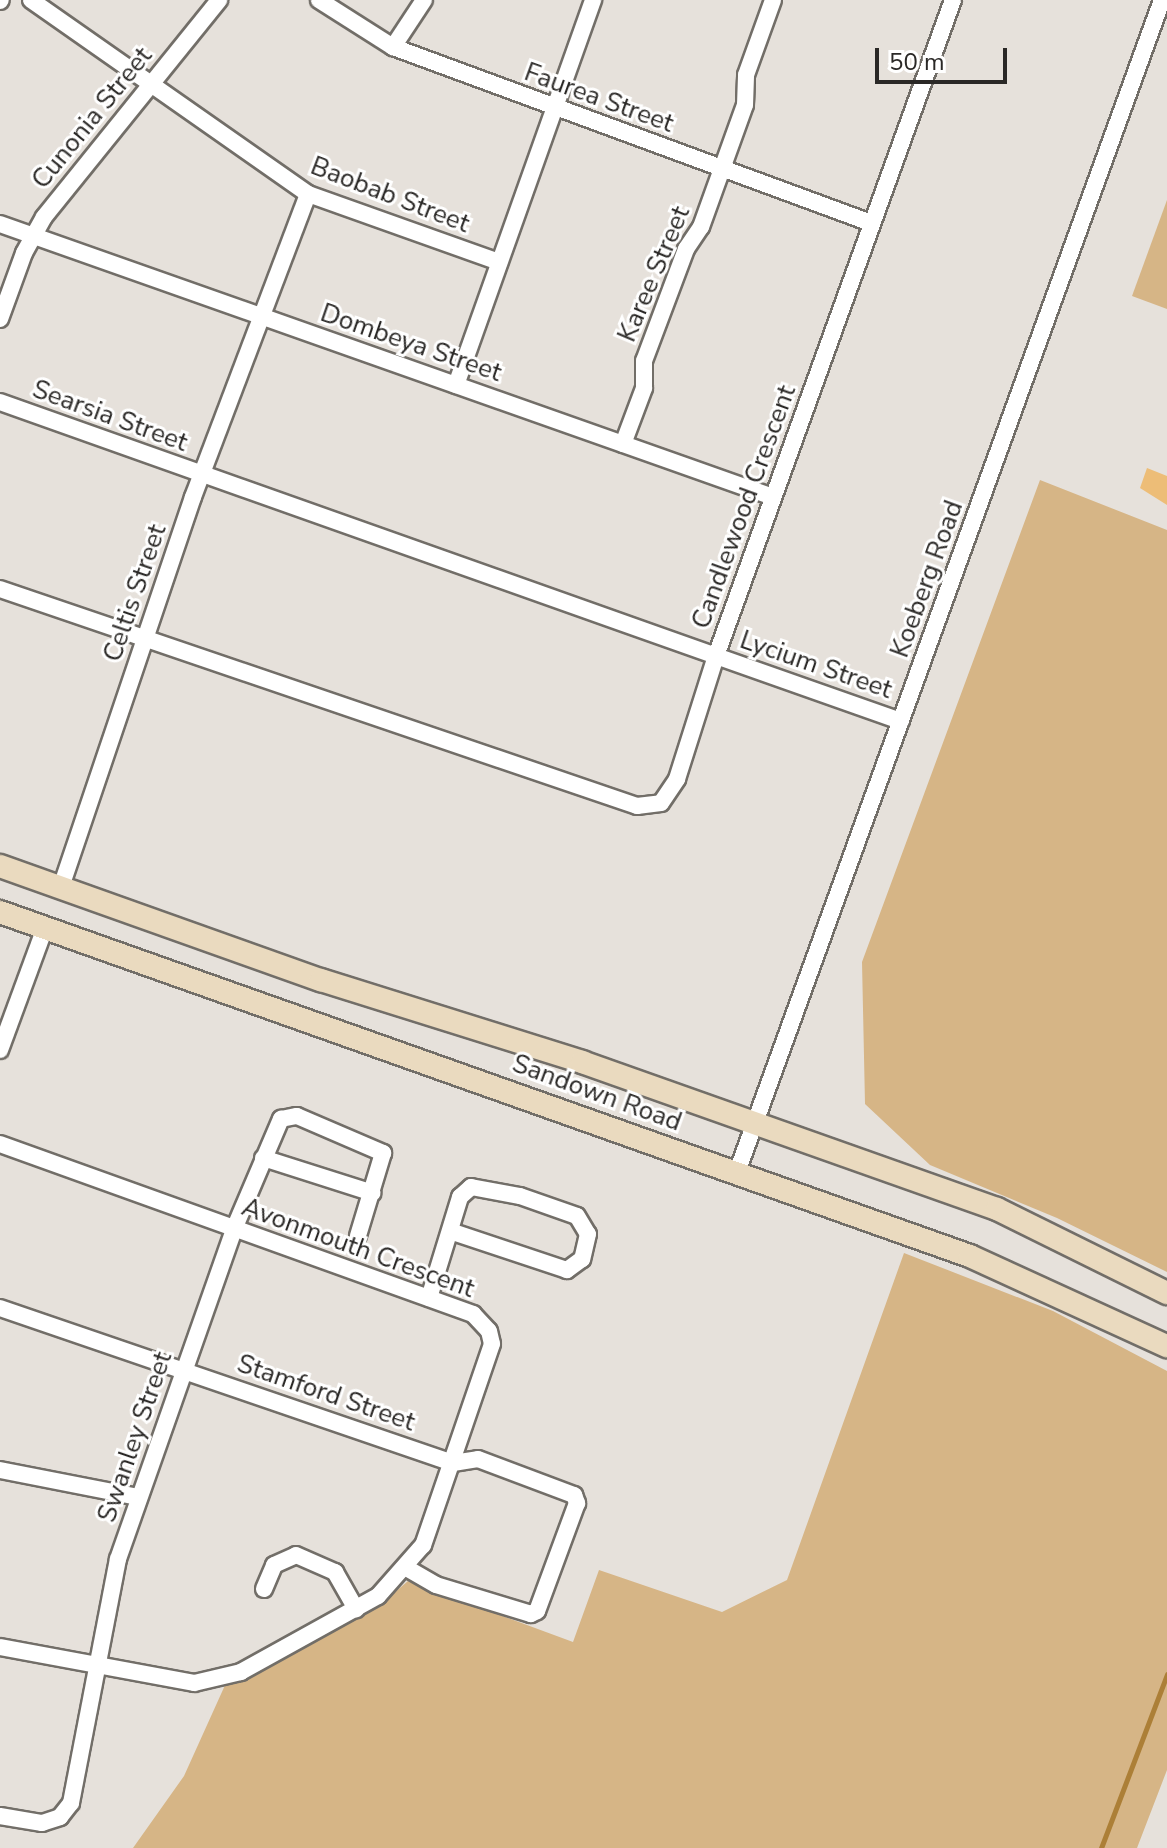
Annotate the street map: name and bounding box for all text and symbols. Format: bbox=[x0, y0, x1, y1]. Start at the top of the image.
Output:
scale bar bbox=[879, 32, 1011, 82]
street label: Cunonia Street bbox=[25, 41, 159, 195]
text: 50 m bbox=[889, 46, 945, 78]
street label: Faurea Street bbox=[520, 57, 678, 139]
street label: Baobab Street bbox=[306, 150, 474, 240]
street label: Karee Street bbox=[611, 201, 697, 347]
street label: Dombeya Street bbox=[316, 297, 506, 389]
street label: Searsia Street bbox=[28, 374, 192, 458]
street label: Candlewood Crescent bbox=[685, 381, 803, 633]
street label: Koeberg Road bbox=[884, 496, 970, 662]
street label: Celtis Street bbox=[97, 520, 173, 666]
street label: Lycium Street bbox=[736, 624, 896, 706]
street label: Sandown Road bbox=[508, 1048, 686, 1138]
street label: Avonmouth Crescent bbox=[238, 1191, 478, 1305]
street label: Swanley Street bbox=[91, 1348, 179, 1526]
street label: Stamford Street bbox=[233, 1348, 419, 1438]

